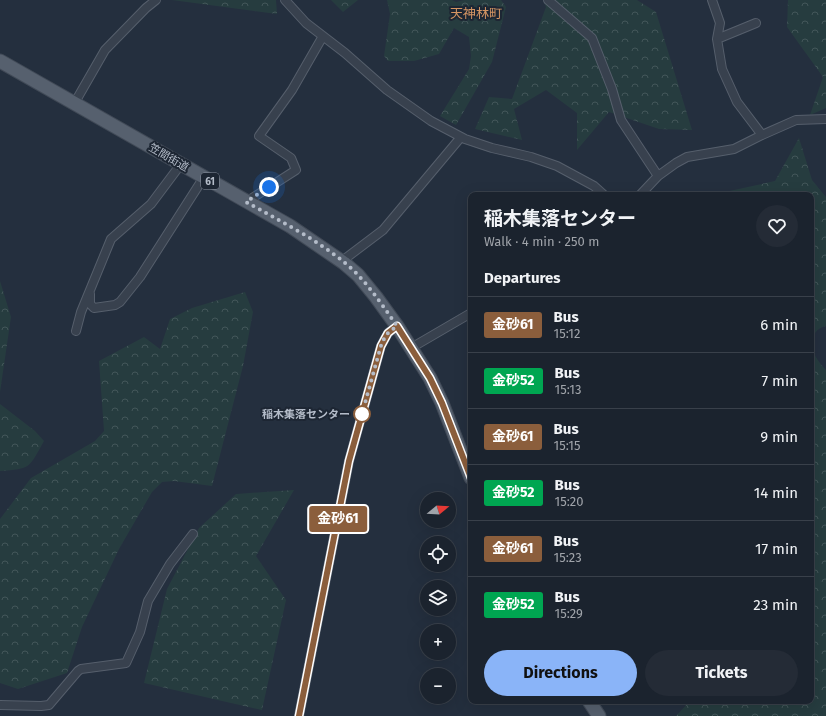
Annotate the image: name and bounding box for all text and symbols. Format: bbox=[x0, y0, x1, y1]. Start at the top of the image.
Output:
district label: 天神林町 bbox=[450, 6, 502, 21]
street label: 笠間街道 bbox=[146, 141, 191, 174]
road number: 61 bbox=[201, 173, 219, 189]
your location bbox=[259, 177, 279, 197]
button: heart bbox=[756, 205, 798, 247]
text: 稲木集落センター bbox=[484, 207, 636, 230]
text: Walk · 4 min · 250 m bbox=[484, 234, 599, 249]
text: Departures bbox=[484, 269, 561, 287]
text: Bus bbox=[554, 308, 579, 326]
text: 金砂61 bbox=[492, 316, 534, 333]
text: 6 min bbox=[760, 316, 798, 334]
text: 15:12 bbox=[554, 326, 580, 341]
text: Bus bbox=[555, 364, 580, 382]
text: 金砂52 bbox=[492, 372, 535, 389]
text: 7 min bbox=[761, 372, 798, 390]
text: 15:13 bbox=[555, 382, 581, 397]
marker: 稲木集落センター bbox=[353, 405, 371, 423]
place label: 稲木集落センター bbox=[262, 408, 350, 421]
text: Bus bbox=[554, 420, 579, 438]
text: 金砂61 bbox=[492, 428, 534, 445]
text: 9 min bbox=[760, 428, 798, 446]
text: 15:15 bbox=[554, 438, 581, 453]
text: Bus bbox=[555, 476, 580, 494]
text: 金砂52 bbox=[492, 484, 535, 501]
text: 14 min bbox=[754, 484, 798, 502]
north arrow bbox=[420, 492, 456, 528]
map controls bbox=[420, 492, 456, 704]
text: 15:20 bbox=[555, 494, 584, 509]
line badge: 金砂61 bbox=[310, 506, 366, 532]
text: 金砂61 bbox=[317, 510, 359, 527]
text: Bus bbox=[554, 532, 579, 550]
button: locate bbox=[420, 536, 456, 572]
text: 金砂61 bbox=[492, 540, 534, 557]
text: 17 min bbox=[755, 540, 798, 558]
text: 15:23 bbox=[554, 550, 582, 565]
button: layers bbox=[420, 580, 456, 616]
text: Bus bbox=[555, 588, 580, 606]
text: 金砂52 bbox=[492, 596, 535, 613]
text: 23 min bbox=[753, 596, 798, 614]
text: 15:29 bbox=[555, 606, 583, 621]
button: + bbox=[420, 624, 456, 660]
button: Directions bbox=[484, 650, 637, 696]
button: Tickets bbox=[645, 650, 798, 696]
button: − bbox=[420, 668, 456, 704]

